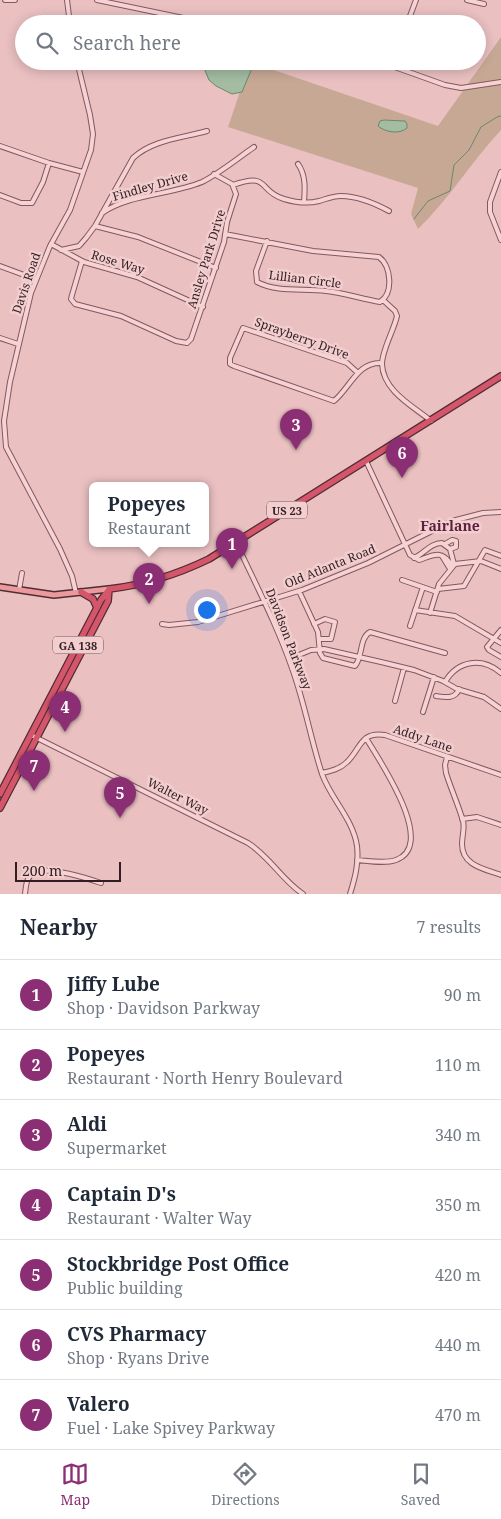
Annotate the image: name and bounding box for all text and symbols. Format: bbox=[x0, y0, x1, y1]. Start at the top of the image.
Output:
search box bbox=[15, 15, 486, 70]
icon: search bbox=[33, 29, 61, 57]
text: Search here bbox=[73, 30, 181, 56]
street label: Findley Drive bbox=[110, 167, 190, 205]
street label: Ansley Park Drive bbox=[183, 207, 229, 311]
street label: Rose Way bbox=[89, 246, 147, 278]
street label: Davis Road bbox=[8, 250, 45, 316]
street label: Lillian Circle bbox=[268, 266, 342, 292]
street label: Sprayberry Drive bbox=[252, 313, 352, 363]
pin: 3 bbox=[280, 409, 312, 450]
pin: 6 bbox=[386, 437, 418, 478]
popup bbox=[89, 482, 209, 547]
text: Popeyes bbox=[107, 491, 185, 517]
road number: US 23 bbox=[267, 502, 307, 518]
district label: Fairlane bbox=[420, 516, 480, 535]
text: Restaurant bbox=[107, 517, 191, 539]
pin: 1 bbox=[216, 528, 248, 569]
street label: Old Atlanta Road bbox=[282, 540, 379, 592]
pin: 2 bbox=[133, 563, 165, 604]
street label: Davidson Parkway bbox=[262, 586, 316, 692]
your location bbox=[194, 597, 220, 623]
road number: GA 138 bbox=[53, 636, 103, 654]
pin: 4 bbox=[49, 691, 81, 732]
street label: Addy Lane bbox=[391, 720, 455, 756]
pin: 7 bbox=[18, 750, 50, 791]
street label: Walter Way bbox=[144, 773, 212, 819]
pin: 5 bbox=[104, 777, 136, 818]
scale bar bbox=[15, 859, 121, 882]
text: 200 m bbox=[22, 861, 62, 880]
text: Nearby bbox=[20, 913, 98, 941]
text: 7 results bbox=[417, 916, 481, 938]
text: Jiffy Lube bbox=[67, 971, 160, 997]
text: 1 bbox=[31, 984, 41, 1006]
text: 90 m bbox=[444, 984, 481, 1006]
text: Shop · Davidson Parkway bbox=[67, 997, 260, 1019]
text: Popeyes bbox=[67, 1041, 145, 1067]
text: 2 bbox=[31, 1054, 41, 1076]
text: 110 m bbox=[435, 1054, 481, 1076]
text: Restaurant · North Henry Boulevard bbox=[67, 1067, 343, 1089]
text: Aldi bbox=[67, 1111, 107, 1137]
text: 3 bbox=[31, 1124, 41, 1146]
text: 340 m bbox=[435, 1124, 481, 1146]
text: Supermarket bbox=[67, 1137, 167, 1159]
text: Captain D's bbox=[67, 1181, 176, 1207]
text: 4 bbox=[31, 1194, 41, 1216]
text: 350 m bbox=[435, 1194, 481, 1216]
text: Restaurant · Walter Way bbox=[67, 1207, 251, 1229]
text: Stockbridge Post Office bbox=[67, 1251, 289, 1277]
text: 5 bbox=[31, 1264, 41, 1286]
text: 420 m bbox=[435, 1264, 481, 1286]
text: Public building bbox=[67, 1277, 183, 1299]
text: CVS Pharmacy bbox=[67, 1321, 206, 1347]
text: 6 bbox=[31, 1334, 41, 1356]
text: 440 m bbox=[435, 1334, 481, 1356]
text: Shop · Ryans Drive bbox=[67, 1347, 209, 1369]
text: Valero bbox=[67, 1391, 130, 1417]
text: 7 bbox=[31, 1404, 41, 1426]
text: 470 m bbox=[435, 1404, 481, 1426]
text: Fuel · Lake Spivey Parkway bbox=[67, 1417, 275, 1439]
tab: Map bbox=[61, 1460, 90, 1509]
tab: Directions bbox=[211, 1460, 280, 1509]
tab: Saved bbox=[401, 1460, 440, 1509]

